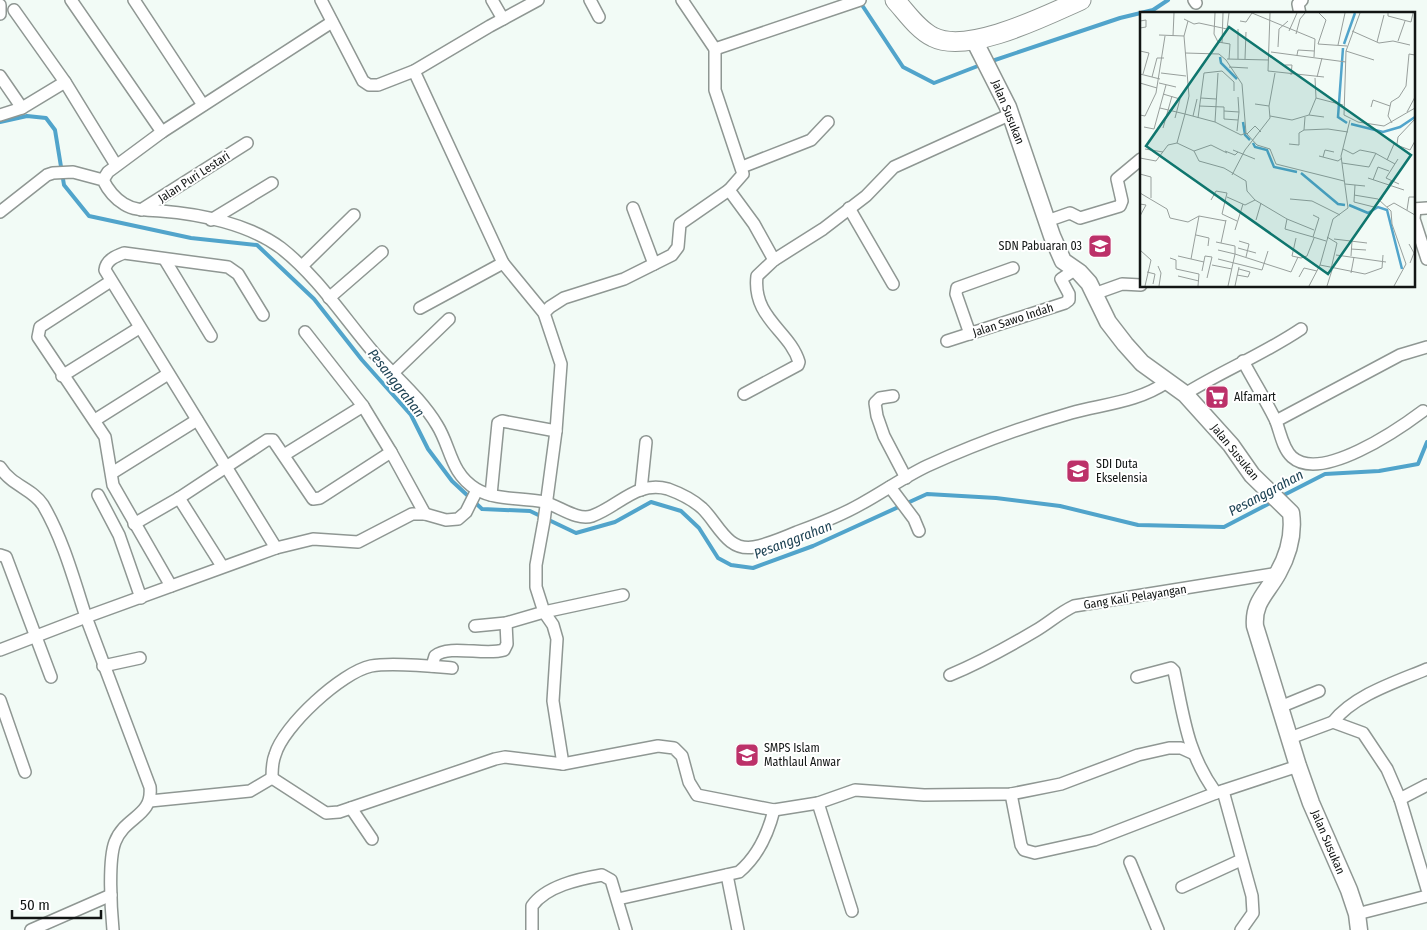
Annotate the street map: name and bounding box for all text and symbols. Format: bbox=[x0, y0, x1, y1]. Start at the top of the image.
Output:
inset map bbox=[1140, 12, 1414, 288]
street label: Jalan Susukan bbox=[989, 78, 1027, 146]
street label: Jalan Puri Lestari bbox=[156, 149, 232, 205]
school or university icon: SDN Pabuaran 03 bbox=[1087, 233, 1113, 259]
place label: SDN Pabuaran 03 bbox=[999, 239, 1082, 253]
street label: Jalan Sawo Indah bbox=[971, 300, 1055, 340]
water label: Pesanggrahan bbox=[364, 345, 428, 421]
supermarket icon: Alfamart bbox=[1204, 384, 1230, 410]
place label: Alfamart bbox=[1234, 390, 1276, 404]
street label: Jalan Susukan bbox=[1208, 421, 1262, 483]
place label: SDI Duta Ekselensia bbox=[1096, 457, 1148, 485]
school or university icon: SDI Duta Ekselensia bbox=[1065, 458, 1091, 484]
water label: Pesanggrahan bbox=[1226, 466, 1306, 520]
water label: Pesanggrahan bbox=[752, 517, 834, 563]
street label: Gang Kali Pelayangan bbox=[1082, 582, 1188, 612]
place label: SMPS Islam Mathlaul Anwar bbox=[764, 741, 841, 769]
school or university icon: SMPS Islam Mathlaul Anwar bbox=[734, 742, 760, 768]
street label: Jalan Susukan bbox=[1308, 808, 1348, 876]
scale bar bbox=[12, 888, 101, 920]
text: 50 m bbox=[20, 896, 50, 914]

